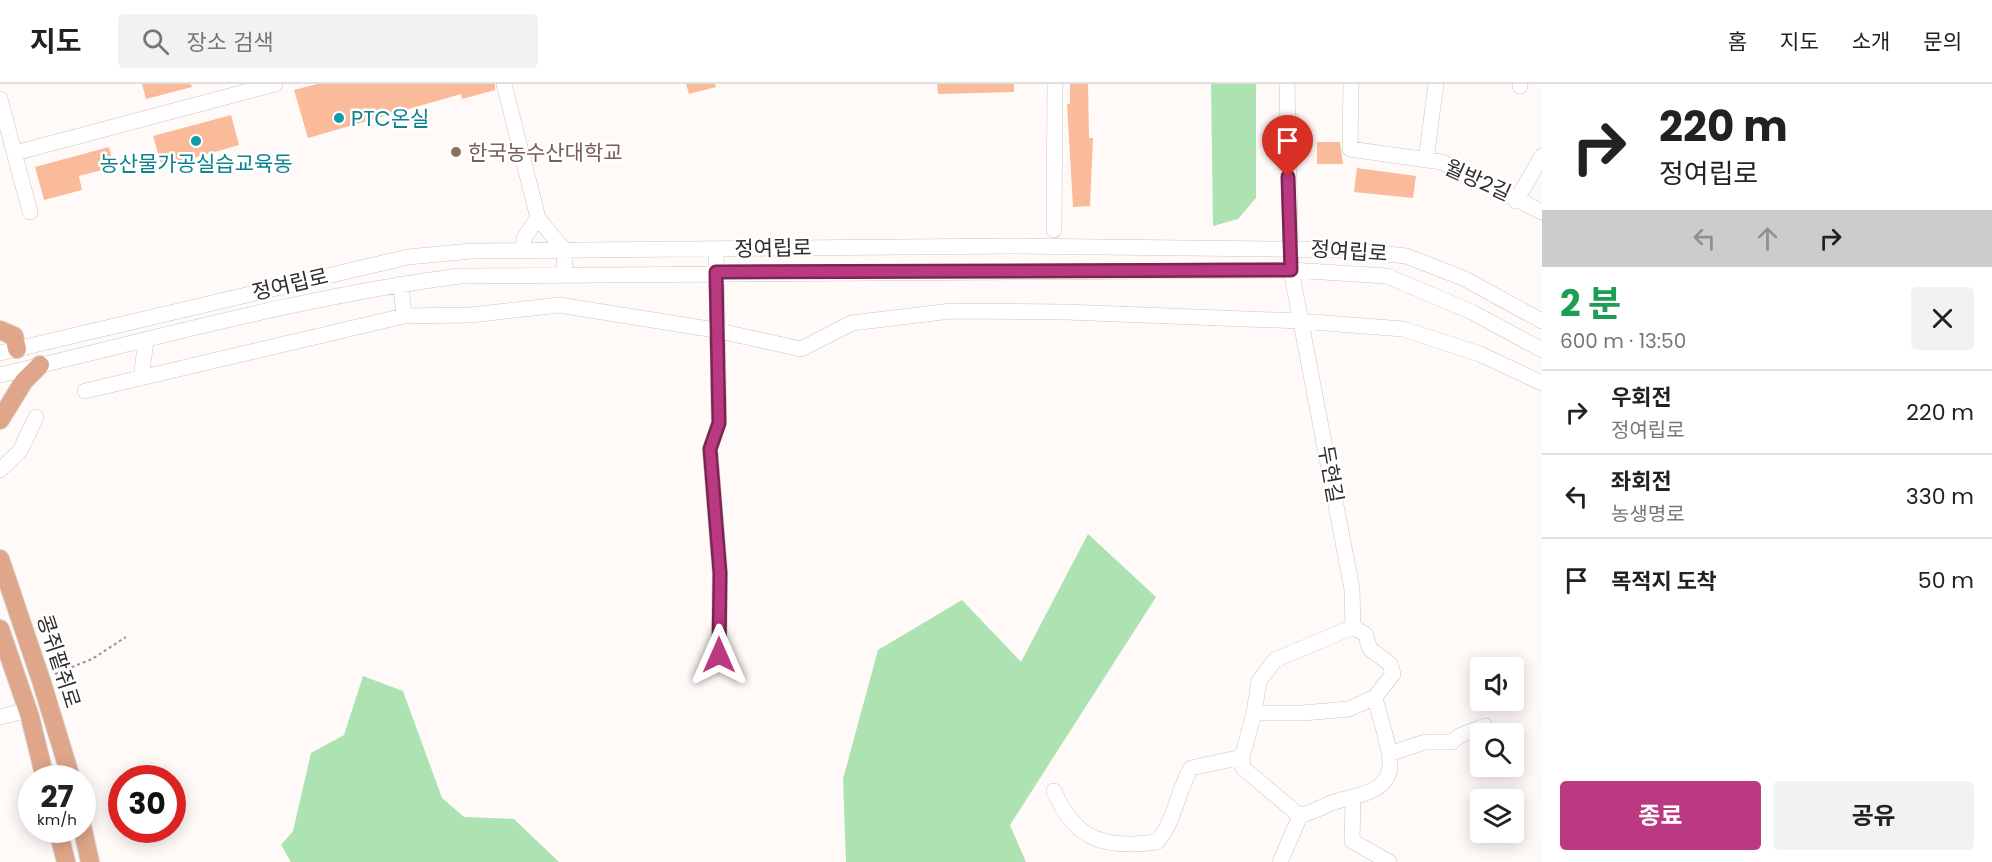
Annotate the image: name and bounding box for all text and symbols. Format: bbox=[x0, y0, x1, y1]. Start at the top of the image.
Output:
search box bbox=[118, 14, 538, 68]
text: 지도 bbox=[30, 22, 82, 61]
icon: search bbox=[139, 25, 172, 58]
text: 장소 검색 bbox=[187, 27, 273, 58]
text: 홈 bbox=[1728, 27, 1747, 56]
text: 지도 bbox=[1780, 27, 1819, 56]
text: 소개 bbox=[1852, 27, 1890, 56]
text: 문의 bbox=[1923, 27, 1962, 56]
text: 220 m bbox=[1659, 97, 1788, 156]
place label: PTC온실 bbox=[351, 104, 429, 133]
icon: right bbox=[1560, 108, 1638, 186]
marker: PTC온실 bbox=[332, 111, 346, 125]
pin bbox=[1262, 115, 1313, 177]
icon: arrive bbox=[1271, 124, 1304, 157]
marker: 농산물가공실습교육동 bbox=[189, 134, 203, 148]
place label: 한국농수산대학교 bbox=[468, 138, 623, 167]
marker: 한국농수산대학교 bbox=[449, 145, 463, 159]
place label: 농산물가공실습교육동 bbox=[99, 149, 293, 178]
street label: 월방2길 bbox=[1440, 153, 1516, 207]
text: 정여립로 bbox=[1659, 155, 1758, 192]
icon: left bbox=[1688, 222, 1721, 255]
icon: ahead bbox=[1751, 222, 1784, 255]
icon: right bbox=[1814, 222, 1847, 255]
street label: 정여립로 bbox=[734, 233, 812, 263]
street label: 정여립로 bbox=[1309, 234, 1389, 268]
street label: 정여립로 bbox=[249, 261, 331, 307]
text: 2 분 bbox=[1560, 278, 1621, 329]
button: close bbox=[1911, 287, 1974, 350]
text: 600 m · 13:50 bbox=[1560, 327, 1686, 355]
text: 우회전 bbox=[1611, 382, 1672, 413]
icon: right bbox=[1560, 396, 1593, 429]
text: 220 m bbox=[1906, 397, 1974, 428]
text: 정여립로 bbox=[1611, 416, 1685, 444]
street label: 두현길 bbox=[1312, 443, 1350, 505]
text: 좌회전 bbox=[1611, 466, 1672, 497]
icon: left bbox=[1560, 480, 1593, 513]
text: 330 m bbox=[1906, 481, 1974, 512]
text: 농생명로 bbox=[1611, 500, 1685, 528]
icon: arrive bbox=[1560, 564, 1593, 597]
text: 50 m bbox=[1918, 565, 1974, 596]
text: 목적지 도착 bbox=[1611, 566, 1717, 597]
street label: 콩쥐팥쥐로 bbox=[30, 611, 88, 711]
position arrow bbox=[687, 623, 751, 687]
map controls bbox=[1470, 657, 1524, 843]
button: sound bbox=[1470, 657, 1524, 711]
button: search bbox=[1470, 723, 1524, 777]
speed limit sign: 30 bbox=[108, 765, 186, 843]
text: 27 bbox=[40, 775, 74, 818]
button: 종료 bbox=[1560, 781, 1761, 850]
button: 공유 bbox=[1773, 781, 1974, 850]
button: layers bbox=[1470, 789, 1524, 843]
text: km/h bbox=[37, 809, 77, 830]

